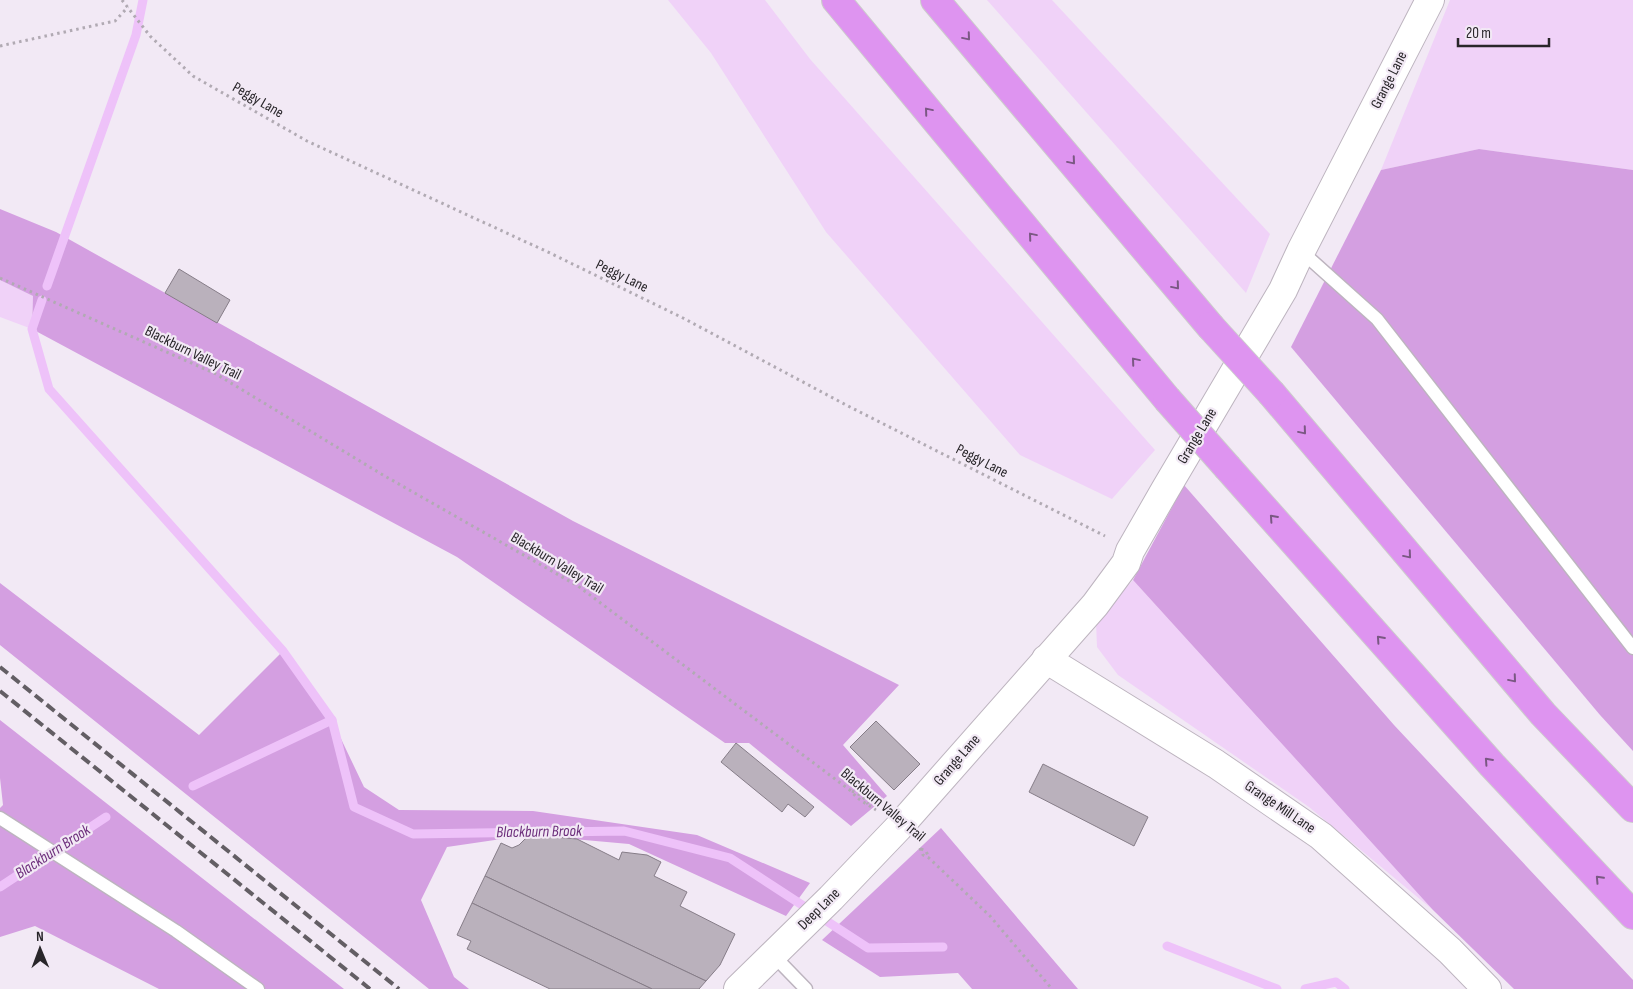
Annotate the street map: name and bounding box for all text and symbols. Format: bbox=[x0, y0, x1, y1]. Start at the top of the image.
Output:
scale bar bbox=[1458, 15, 1549, 47]
text: 20 m bbox=[1466, 24, 1491, 43]
one-way arrow bbox=[961, 32, 970, 41]
street label: Grange Lane bbox=[1366, 48, 1412, 112]
street label: Peggy Lane bbox=[229, 78, 287, 122]
one-way arrow bbox=[925, 108, 934, 117]
one-way arrow bbox=[1066, 156, 1075, 165]
one-way arrow bbox=[1028, 233, 1037, 242]
street label: Peggy Lane bbox=[593, 255, 651, 297]
one-way arrow bbox=[1171, 280, 1180, 289]
street label: Blackburn Valley Trail bbox=[142, 322, 244, 384]
one-way arrow bbox=[1132, 358, 1141, 367]
street label: Grange Lane bbox=[1173, 405, 1221, 467]
one-way arrow bbox=[1298, 426, 1307, 435]
street label: Peggy Lane bbox=[953, 440, 1011, 482]
one-way arrow bbox=[1269, 514, 1278, 523]
street label: Blackburn Valley Trail bbox=[507, 528, 607, 598]
one-way arrow bbox=[1403, 550, 1412, 559]
one-way arrow bbox=[1377, 636, 1386, 645]
one-way arrow bbox=[1508, 673, 1516, 682]
street label: Grange Lane bbox=[930, 730, 984, 790]
one-way arrow bbox=[1485, 758, 1494, 767]
street label: Blackburn Valley Trail bbox=[837, 764, 929, 846]
street label: Grange Mill Lane bbox=[1241, 776, 1319, 838]
water label: Blackburn Brook bbox=[12, 820, 95, 883]
water label: Blackburn Brook bbox=[496, 822, 583, 842]
one-way arrow bbox=[1596, 876, 1605, 885]
street label: Deep Lane bbox=[794, 884, 844, 934]
north arrow bbox=[15, 924, 65, 974]
text: N bbox=[36, 928, 44, 945]

